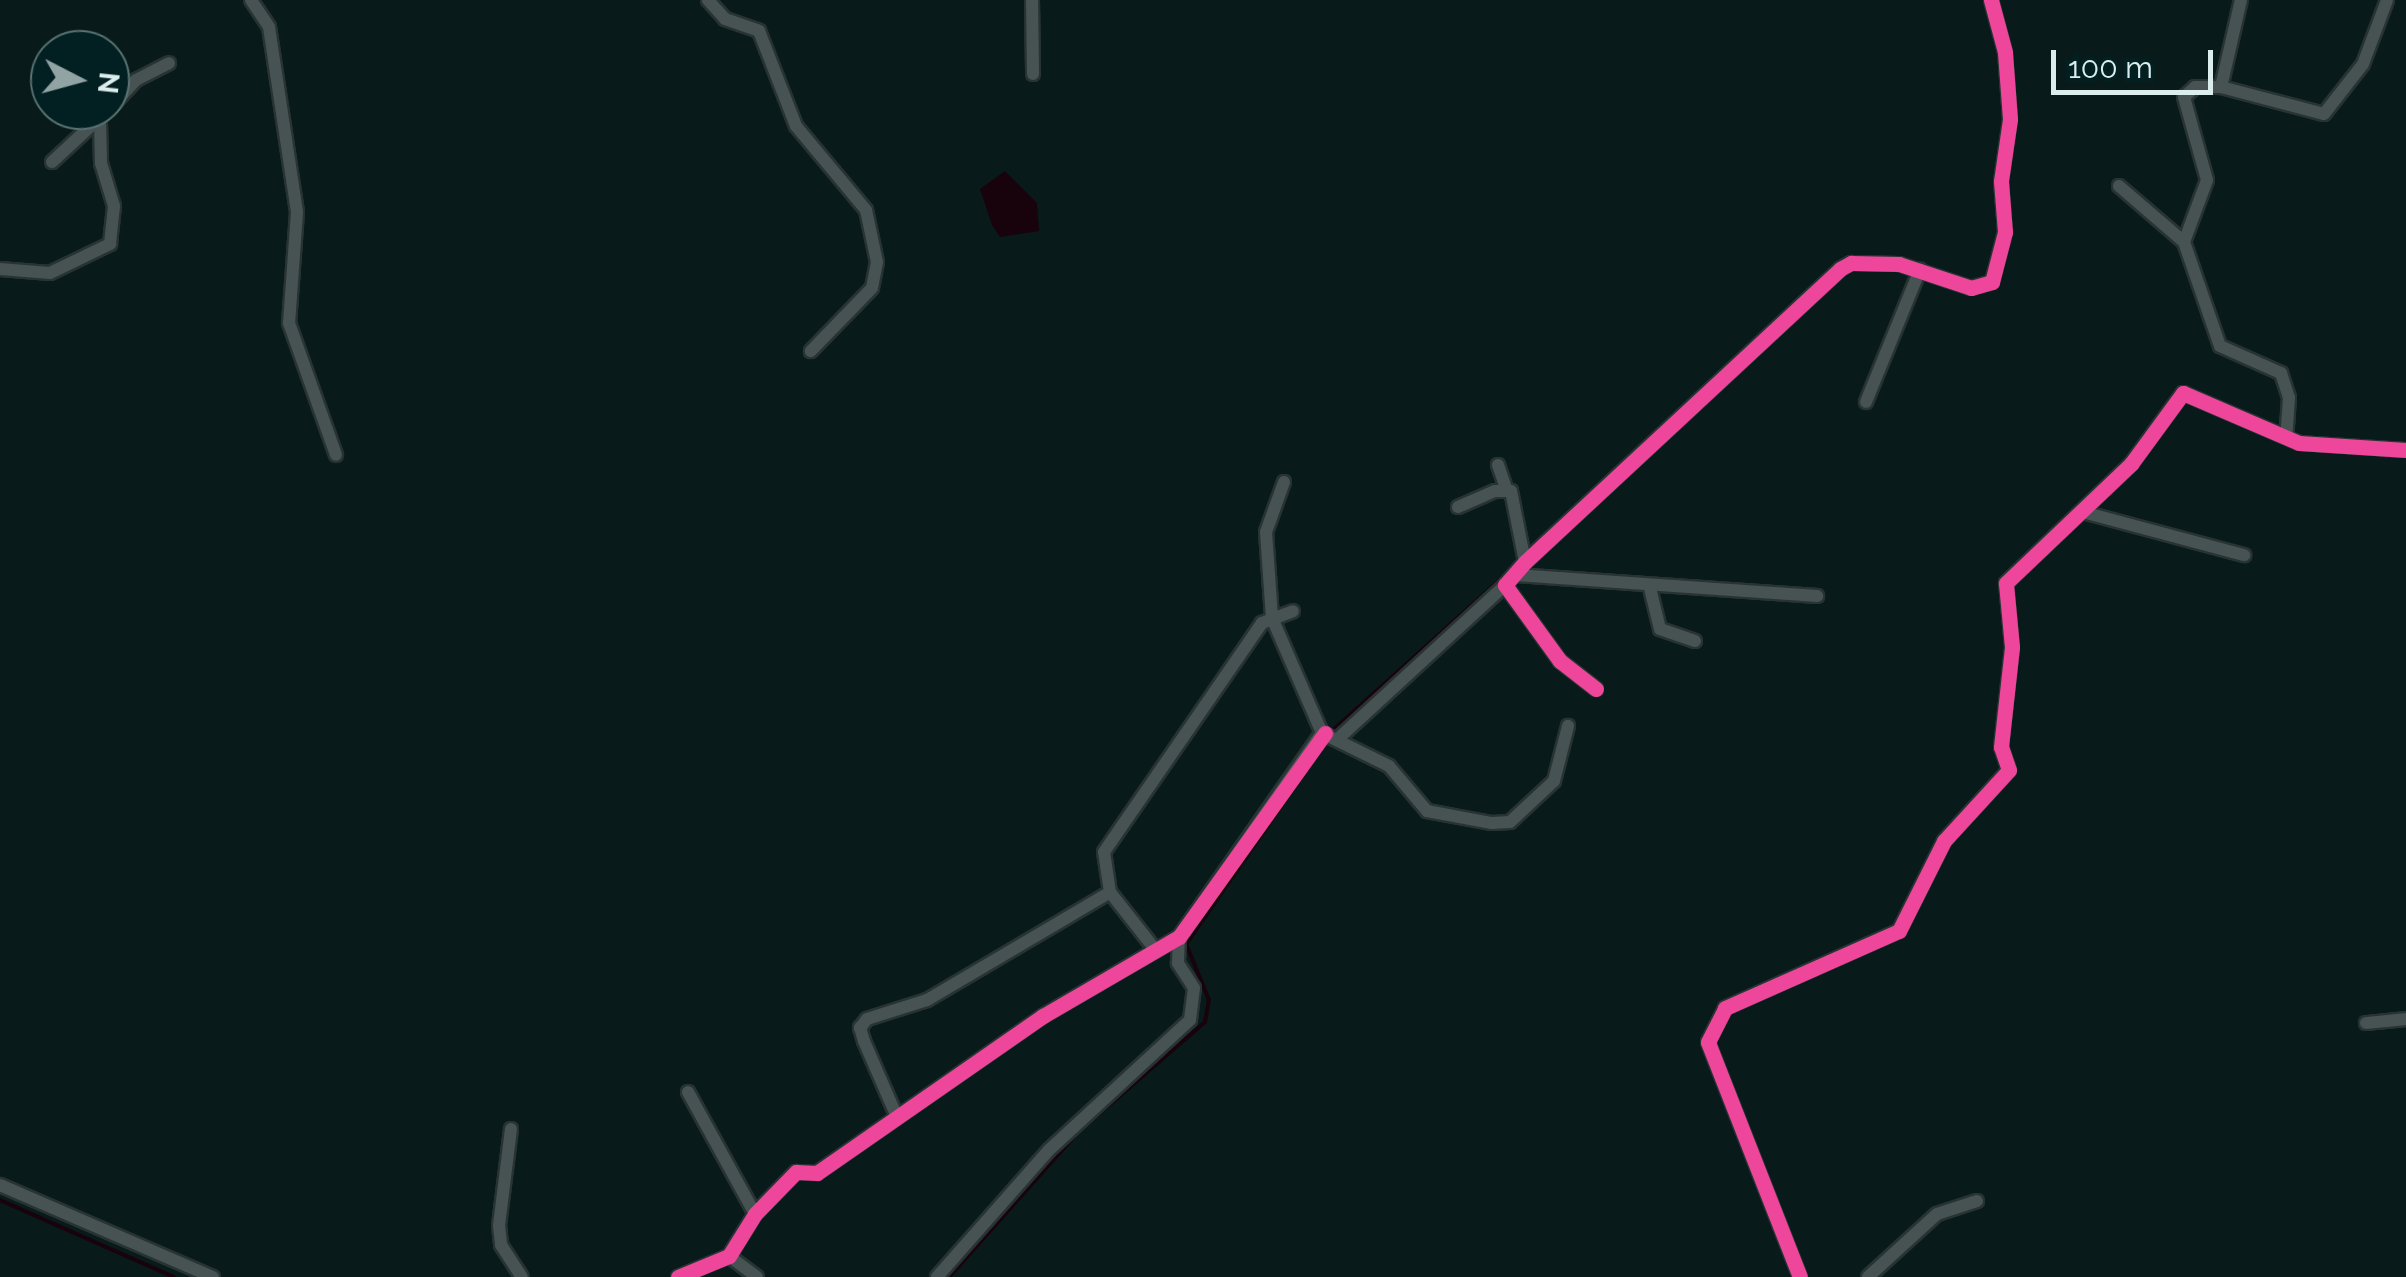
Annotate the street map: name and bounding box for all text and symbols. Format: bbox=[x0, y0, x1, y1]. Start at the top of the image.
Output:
north arrow bbox=[30, 30, 130, 130]
scale bar bbox=[2056, 30, 2218, 92]
text: 100 m bbox=[2068, 50, 2153, 85]
text: N bbox=[91, 71, 126, 95]

